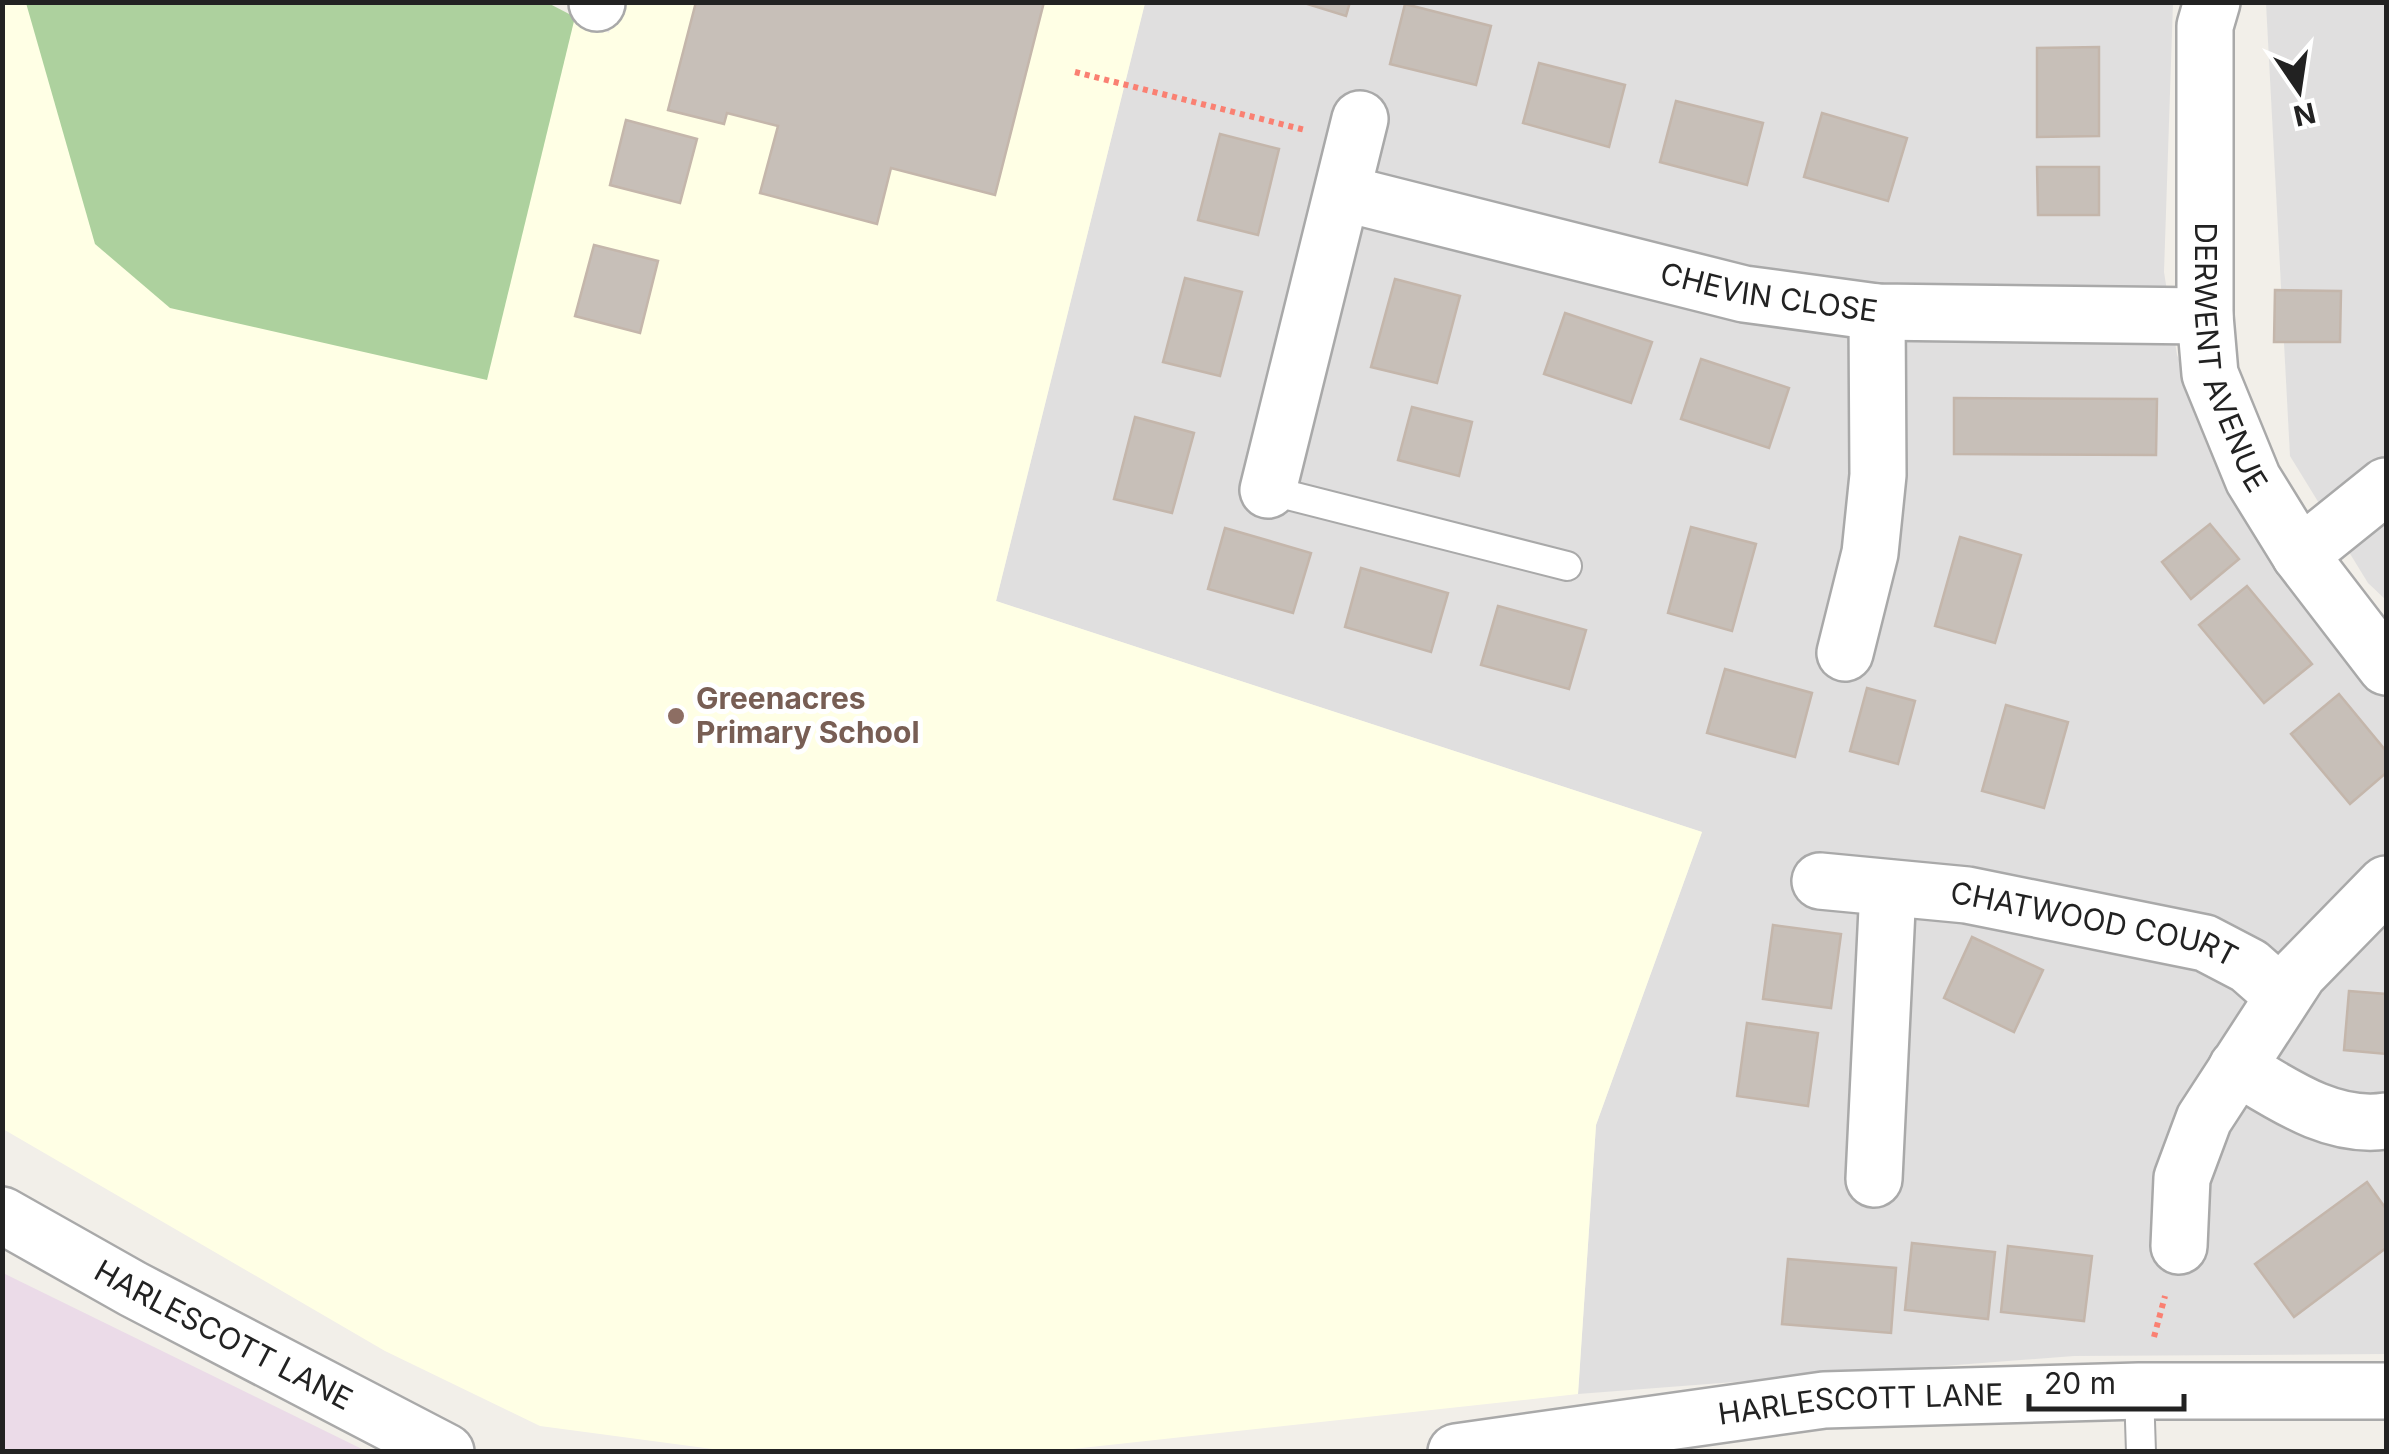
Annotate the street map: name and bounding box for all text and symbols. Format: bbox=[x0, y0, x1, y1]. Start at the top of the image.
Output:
north arrow bbox=[2249, 40, 2349, 140]
text: N bbox=[2290, 95, 2319, 133]
street label: DERWENT AVENUE bbox=[2188, 222, 2275, 498]
street label: CHEVIN CLOSE bbox=[1657, 255, 1880, 329]
place label: Greenacres Primary School bbox=[696, 680, 920, 750]
marker: Greenacres Primary School bbox=[665, 705, 687, 727]
street label: CHATWOOD COURT bbox=[1949, 875, 2244, 974]
street label: HARLESCOTT LANE bbox=[89, 1252, 359, 1417]
scale bar bbox=[2029, 1349, 2184, 1411]
text: 20 m bbox=[2044, 1365, 2116, 1401]
street label: HARLESCOTT LANE bbox=[1716, 1376, 2004, 1432]

